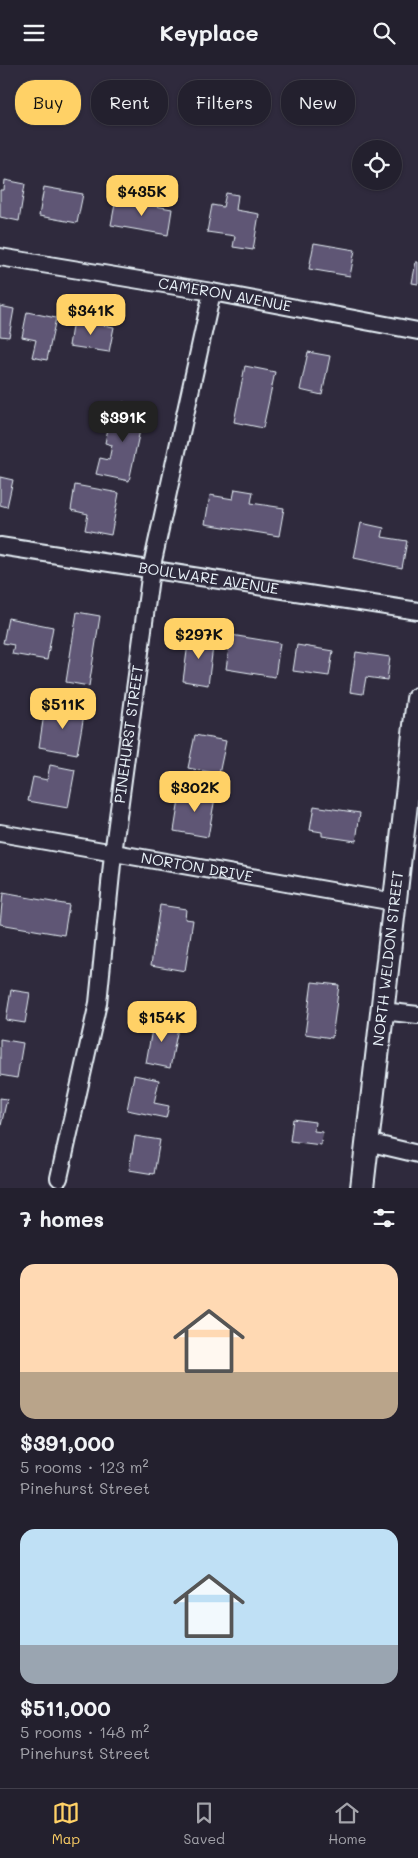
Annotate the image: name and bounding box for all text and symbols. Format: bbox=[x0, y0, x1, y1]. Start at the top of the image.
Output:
text: Keyplace bbox=[159, 18, 259, 47]
icon: menu bbox=[20, 19, 48, 47]
icon: search bbox=[370, 19, 398, 47]
chip: Buy bbox=[15, 80, 81, 125]
chip: Rent bbox=[91, 80, 168, 125]
chip: Filters bbox=[178, 80, 271, 125]
chip: New bbox=[281, 80, 355, 125]
map controls bbox=[352, 140, 402, 190]
button: locate bbox=[352, 140, 402, 190]
pin: $435K bbox=[107, 175, 177, 217]
text: $435K bbox=[117, 180, 167, 201]
street label: CAMERON AVENUE bbox=[157, 272, 294, 316]
pin: $341K bbox=[56, 293, 126, 336]
text: $341K bbox=[67, 299, 115, 320]
pin: $391K bbox=[88, 401, 158, 443]
text: $391K bbox=[100, 406, 146, 427]
street label: BOULWARE AVENUE bbox=[137, 557, 281, 598]
pin: $297K bbox=[164, 617, 234, 660]
text: $297K bbox=[175, 623, 223, 644]
street label: PINEHURST STREET bbox=[109, 664, 147, 804]
pin: $511K bbox=[28, 687, 98, 730]
text: $511K bbox=[41, 693, 85, 714]
pin: $302K bbox=[160, 771, 230, 813]
text: $302K bbox=[170, 776, 220, 797]
street label: NORTON DRIVE bbox=[140, 847, 255, 886]
street label: NORTH WELDON STREET bbox=[367, 870, 407, 1047]
pin: $154K bbox=[127, 1001, 197, 1043]
text: $154K bbox=[139, 1006, 186, 1027]
icon: filters bbox=[370, 1204, 398, 1232]
text: 7 homes bbox=[20, 1205, 104, 1232]
icon: home bbox=[164, 1296, 254, 1386]
text: $391,000 bbox=[20, 1429, 114, 1456]
text: 5 rooms · 123 m² bbox=[20, 1456, 149, 1477]
text: Pinehurst Street bbox=[20, 1477, 150, 1498]
icon: home bbox=[164, 1561, 254, 1651]
text: $511,000 bbox=[20, 1694, 111, 1721]
text: 5 rooms · 148 m² bbox=[20, 1721, 149, 1742]
text: Pinehurst Street bbox=[20, 1742, 150, 1763]
tab: Map bbox=[52, 1799, 80, 1848]
tab: Saved bbox=[183, 1799, 225, 1848]
tab: Home bbox=[328, 1799, 366, 1848]

